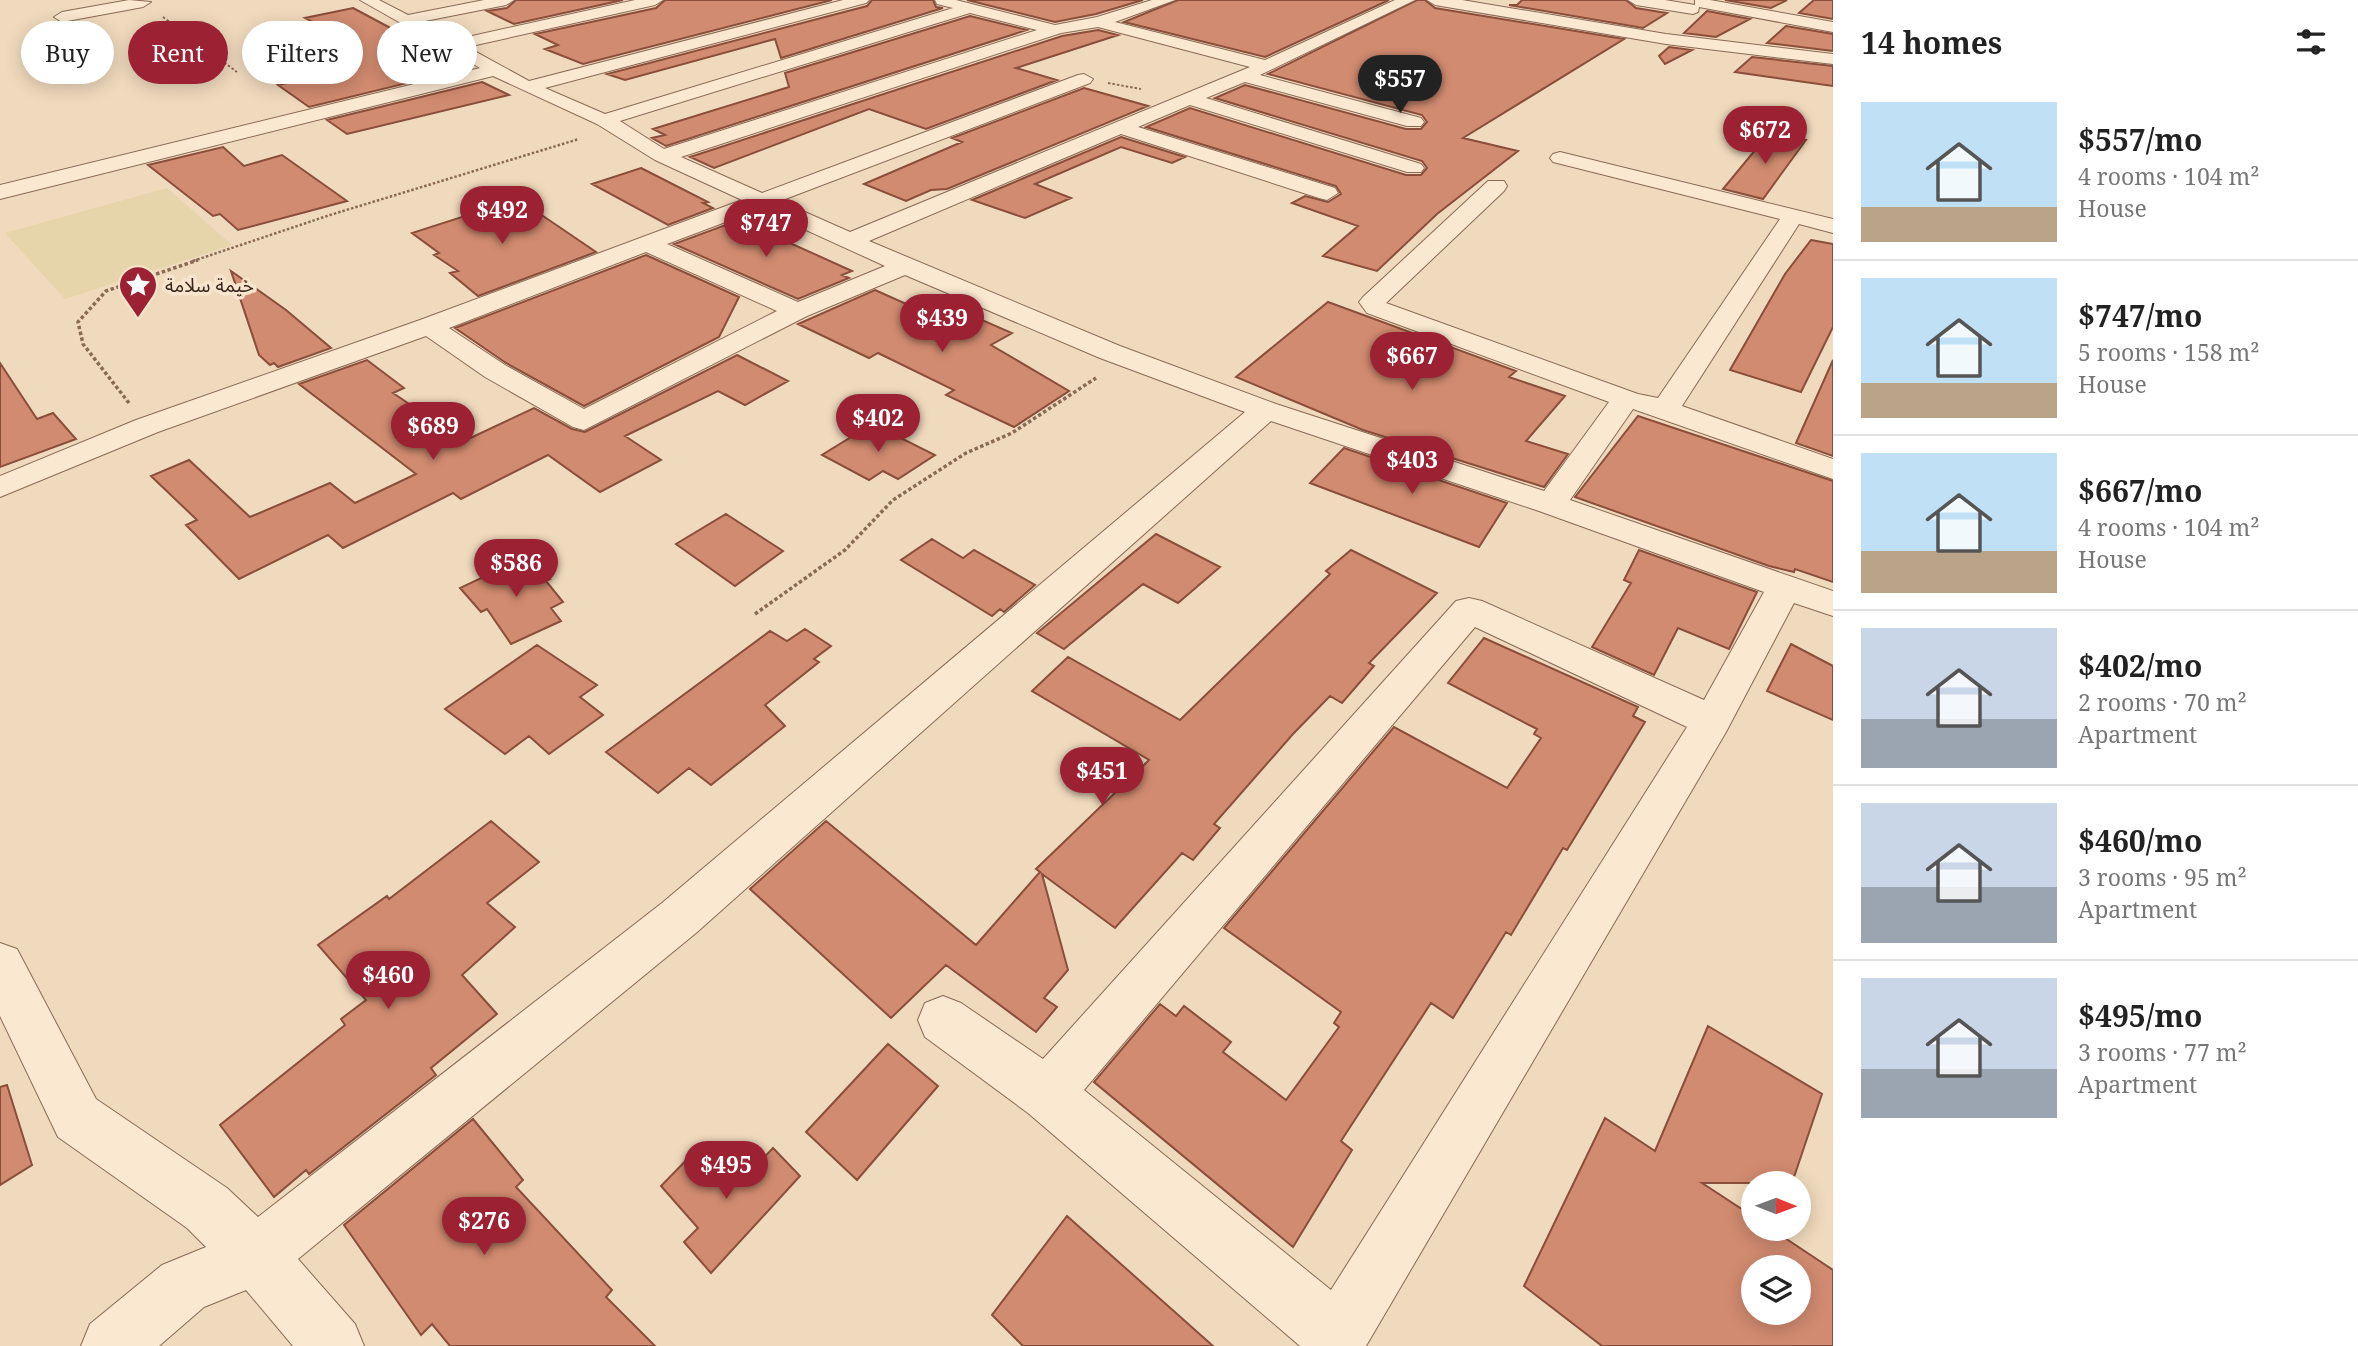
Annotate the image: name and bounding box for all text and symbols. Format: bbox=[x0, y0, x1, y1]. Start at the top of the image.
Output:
chip: Buy bbox=[21, 21, 114, 84]
chip: Rent bbox=[128, 21, 228, 84]
chip: Filters bbox=[242, 21, 363, 84]
chip: New bbox=[377, 21, 477, 84]
text: 14 homes bbox=[1861, 22, 2002, 63]
icon: filters bbox=[2292, 23, 2330, 61]
pin: $557 bbox=[1359, 55, 1441, 115]
text: $557 bbox=[1374, 62, 1426, 94]
pin: $672 bbox=[1724, 106, 1806, 166]
text: $672 bbox=[1739, 113, 1791, 145]
text: $557/mo bbox=[2078, 119, 2202, 160]
icon: home bbox=[1917, 130, 2001, 214]
text: 4 rooms · 104 m² bbox=[2078, 160, 2260, 192]
pin: $492 bbox=[461, 187, 543, 246]
text: House bbox=[2078, 192, 2147, 224]
text: $492 bbox=[476, 193, 528, 225]
pin: $747 bbox=[725, 200, 807, 259]
text: $747 bbox=[740, 206, 792, 238]
place icon: خيمة سلامة bbox=[117, 264, 159, 319]
place label: خيمة سلامة bbox=[165, 272, 254, 298]
pin: $439 bbox=[901, 294, 983, 354]
text: $747/mo bbox=[2078, 295, 2202, 336]
text: $439 bbox=[916, 301, 968, 333]
icon: home bbox=[1917, 306, 2001, 390]
pin: $667 bbox=[1371, 332, 1453, 392]
text: 5 rooms · 158 m² bbox=[2078, 336, 2260, 368]
text: $667 bbox=[1386, 339, 1438, 371]
text: House bbox=[2078, 368, 2147, 400]
pin: $402 bbox=[837, 394, 919, 454]
text: $402 bbox=[852, 401, 904, 433]
pin: $689 bbox=[392, 402, 474, 462]
text: $689 bbox=[407, 409, 459, 441]
pin: $403 bbox=[1371, 436, 1453, 496]
text: $403 bbox=[1386, 443, 1438, 475]
text: $667/mo bbox=[2078, 470, 2202, 511]
icon: home bbox=[1917, 481, 2001, 565]
text: 4 rooms · 104 m² bbox=[2078, 511, 2260, 543]
pin: $586 bbox=[475, 540, 557, 599]
text: House bbox=[2078, 543, 2147, 575]
text: $586 bbox=[490, 546, 542, 578]
text: $402/mo bbox=[2078, 645, 2202, 686]
icon: home bbox=[1917, 656, 2001, 740]
text: 2 rooms · 70 m² bbox=[2078, 686, 2247, 718]
text: Apartment bbox=[2078, 718, 2197, 750]
pin: $451 bbox=[1061, 748, 1143, 807]
text: $451 bbox=[1076, 754, 1128, 786]
text: $460/mo bbox=[2078, 820, 2202, 861]
icon: home bbox=[1917, 831, 2001, 915]
text: 3 rooms · 95 m² bbox=[2078, 861, 2247, 893]
text: Apartment bbox=[2078, 893, 2197, 925]
pin: $460 bbox=[347, 951, 429, 1011]
text: $460 bbox=[362, 958, 414, 990]
text: $495/mo bbox=[2078, 995, 2202, 1036]
icon: home bbox=[1917, 1006, 2001, 1090]
text: 3 rooms · 77 m² bbox=[2078, 1036, 2247, 1068]
text: Apartment bbox=[2078, 1068, 2197, 1100]
pin: $495 bbox=[685, 1142, 767, 1201]
text: $495 bbox=[700, 1148, 752, 1180]
north arrow bbox=[1741, 1171, 1811, 1241]
map controls bbox=[1741, 1171, 1811, 1325]
pin: $276 bbox=[443, 1198, 525, 1257]
text: $276 bbox=[458, 1204, 510, 1236]
button: layers bbox=[1741, 1255, 1811, 1325]

